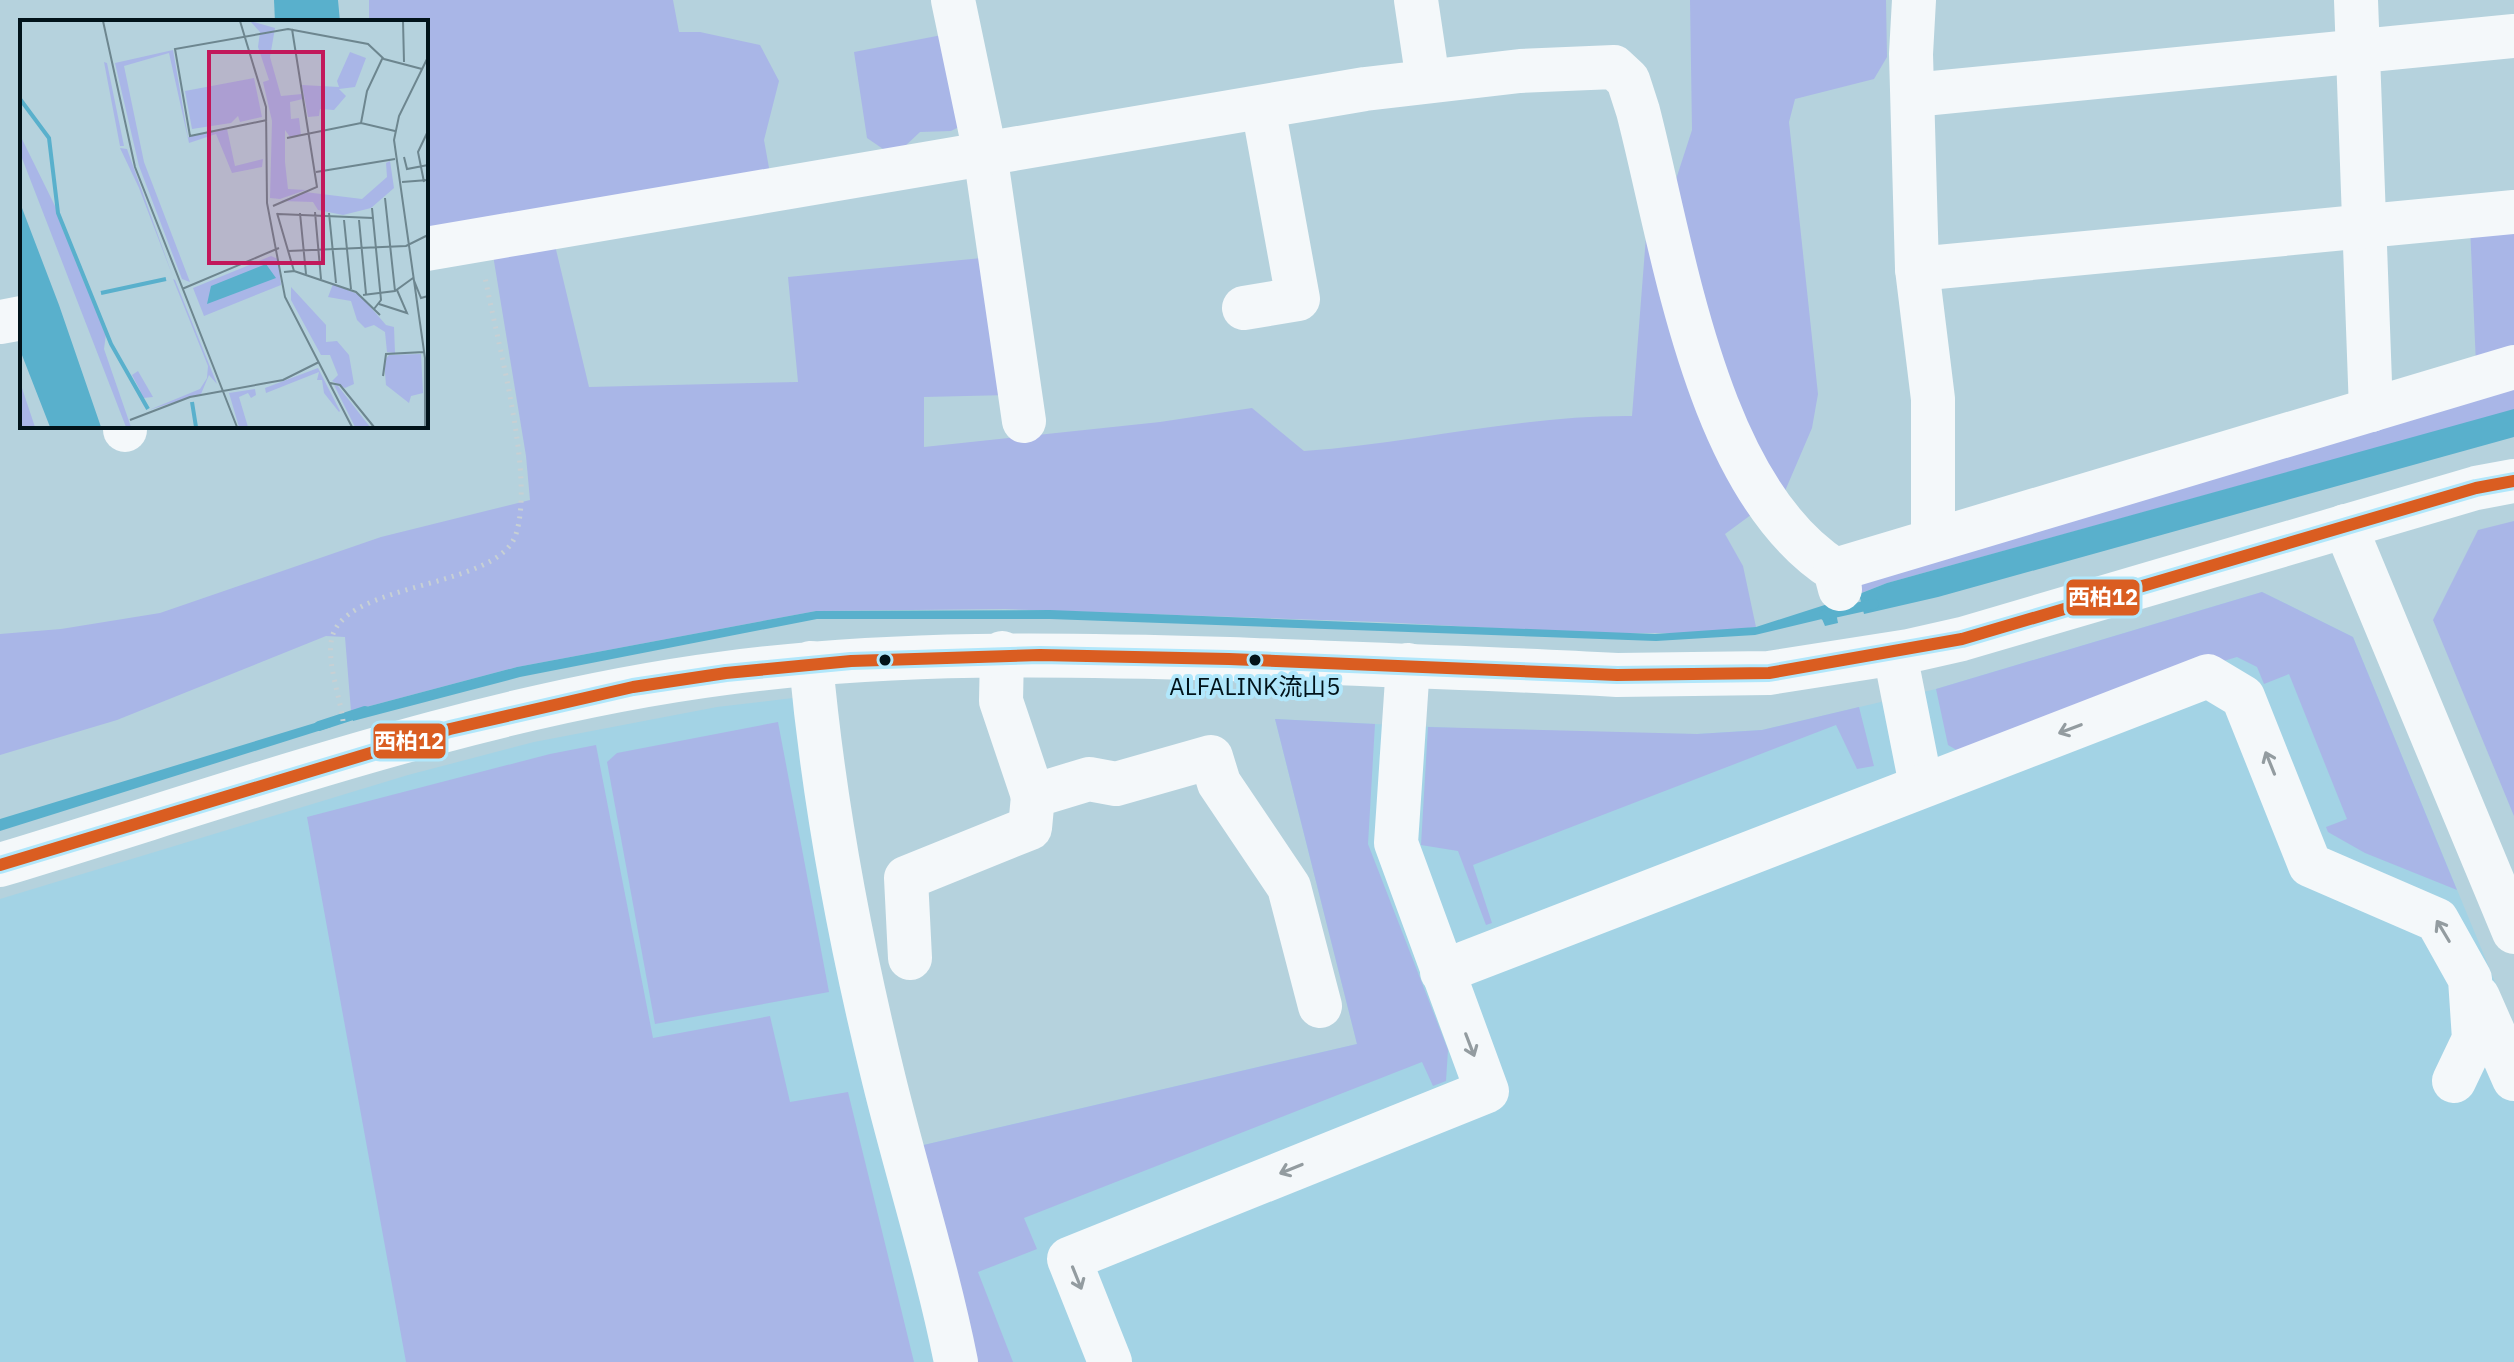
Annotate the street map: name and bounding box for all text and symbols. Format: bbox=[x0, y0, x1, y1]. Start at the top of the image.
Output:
inset map bbox=[20, 20, 428, 428]
line badge: 西柏12 bbox=[2065, 578, 2141, 617]
text: 西柏12 bbox=[2068, 582, 2138, 611]
unlabelled marker bbox=[877, 652, 893, 668]
marker: ALFALINK流山5 bbox=[1247, 652, 1263, 668]
place label: ALFALINK流山5 bbox=[1169, 670, 1341, 702]
line badge: 西柏12 bbox=[372, 722, 447, 760]
one-way arrow bbox=[2058, 723, 2083, 737]
text: 西柏12 bbox=[374, 726, 444, 755]
one-way arrow bbox=[2261, 751, 2276, 776]
one-way arrow bbox=[2435, 920, 2451, 943]
one-way arrow bbox=[1464, 1032, 1478, 1057]
one-way arrow bbox=[1280, 1163, 1304, 1178]
one-way arrow bbox=[1071, 1265, 1085, 1290]

